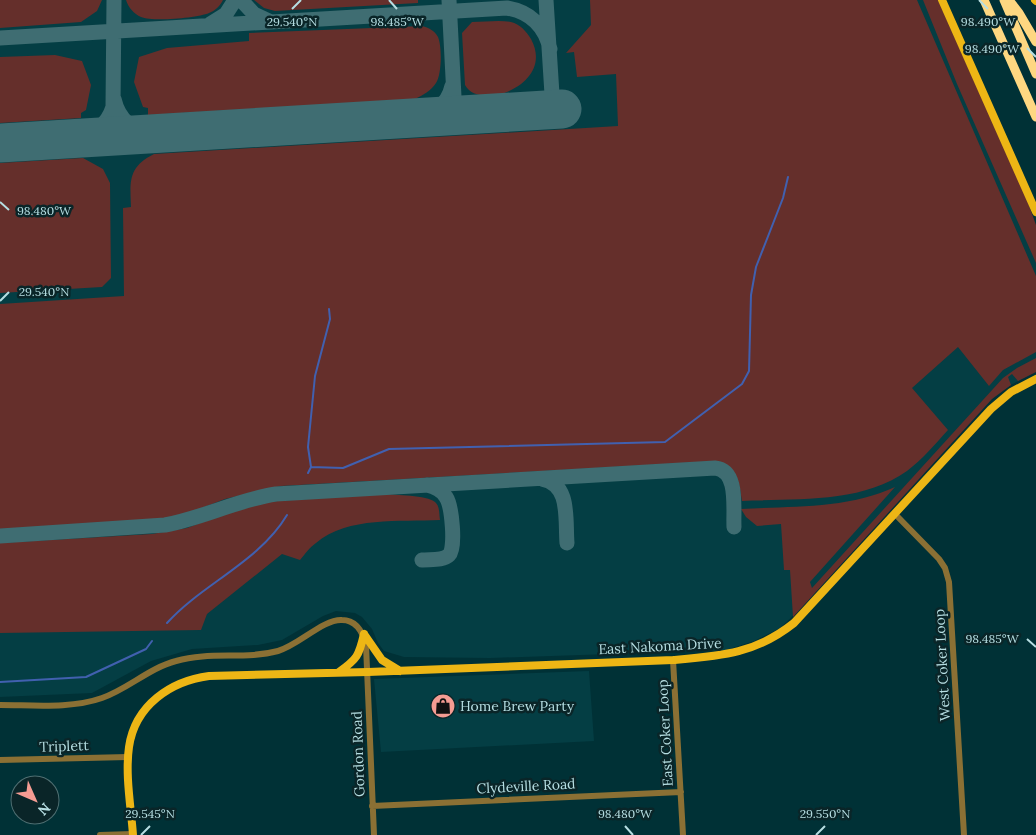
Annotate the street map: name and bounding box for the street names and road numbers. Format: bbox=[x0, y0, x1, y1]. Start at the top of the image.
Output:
street label: West Coker Loop bbox=[930, 609, 954, 721]
street label: East Nakoma Drive bbox=[598, 634, 722, 658]
street label: East Coker Loop bbox=[653, 679, 677, 787]
street label: Gordon Road bbox=[348, 711, 368, 797]
street label: Triplett bbox=[39, 736, 90, 756]
street label: Clydeville Road bbox=[476, 774, 576, 798]

